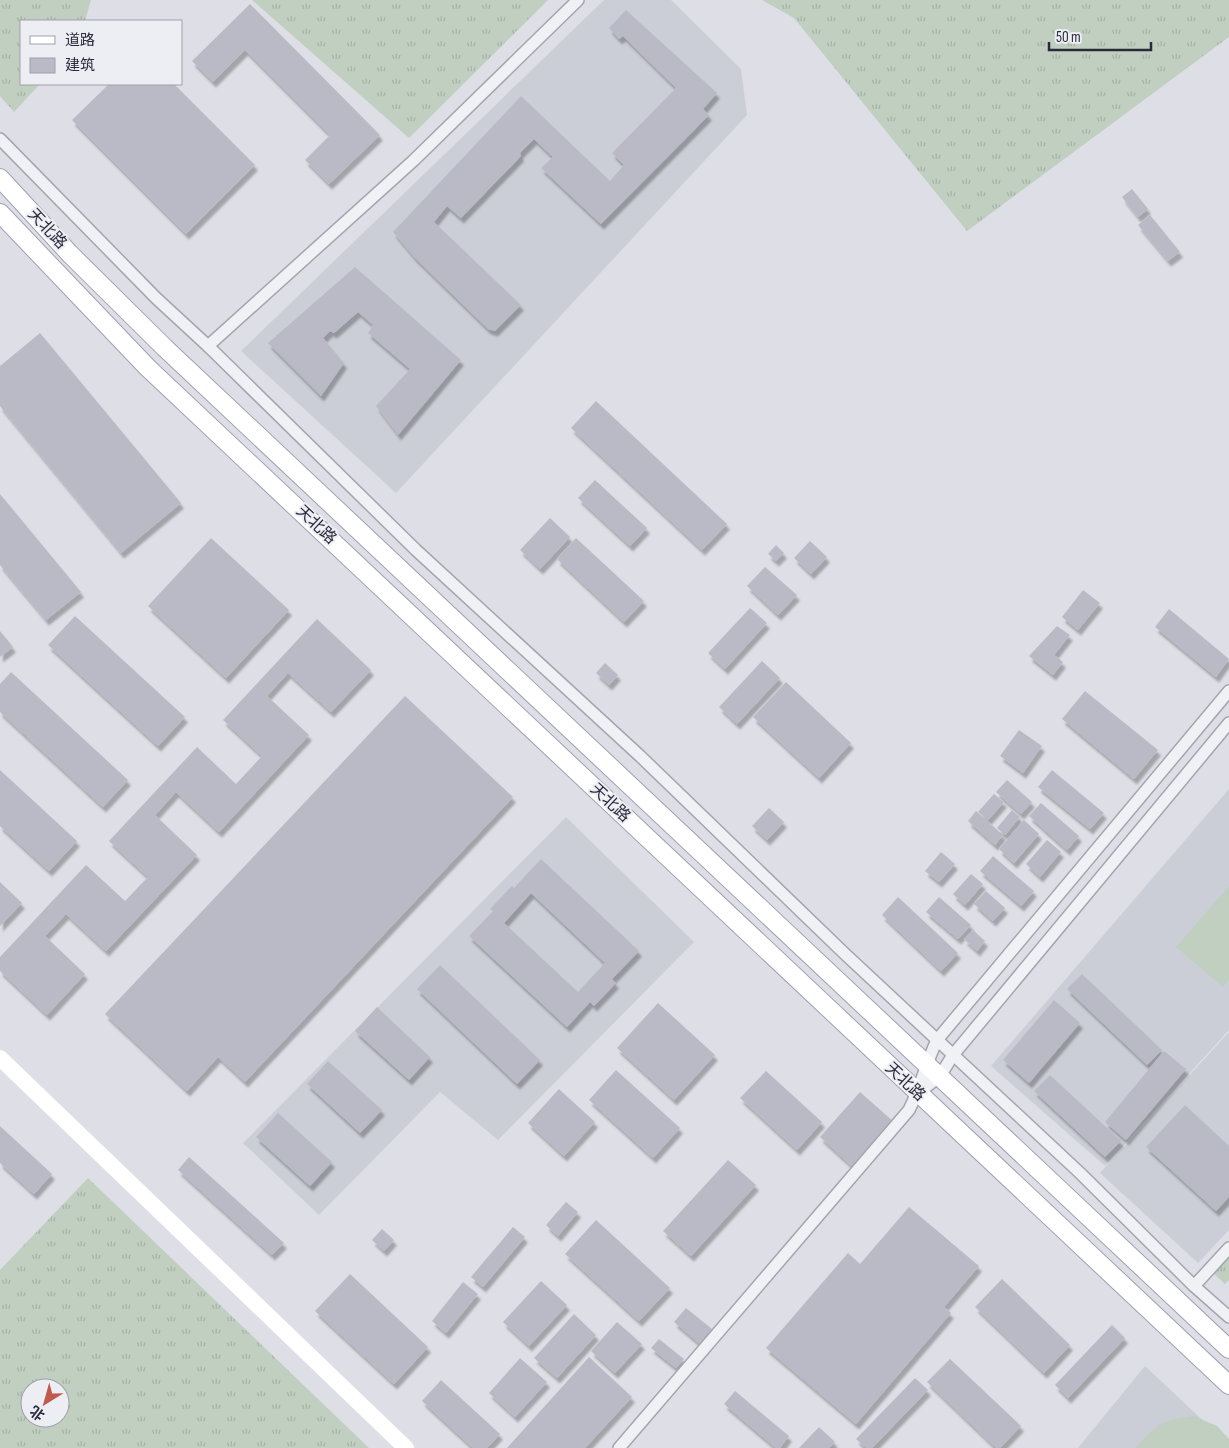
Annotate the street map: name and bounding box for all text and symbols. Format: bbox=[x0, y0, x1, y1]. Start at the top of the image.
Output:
legend bbox=[20, 20, 182, 85]
scale bar bbox=[1049, 20, 1152, 52]
text: 50 m bbox=[1056, 28, 1081, 47]
text: 道路 bbox=[65, 31, 95, 50]
text: 建筑 bbox=[65, 56, 95, 75]
street label: 天北路 bbox=[24, 205, 70, 253]
street label: 天北路 bbox=[292, 502, 340, 548]
street label: 天北路 bbox=[586, 780, 634, 826]
street label: 天北路 bbox=[881, 1059, 929, 1105]
north arrow bbox=[20, 1378, 70, 1428]
text: 北 bbox=[27, 1402, 48, 1424]

